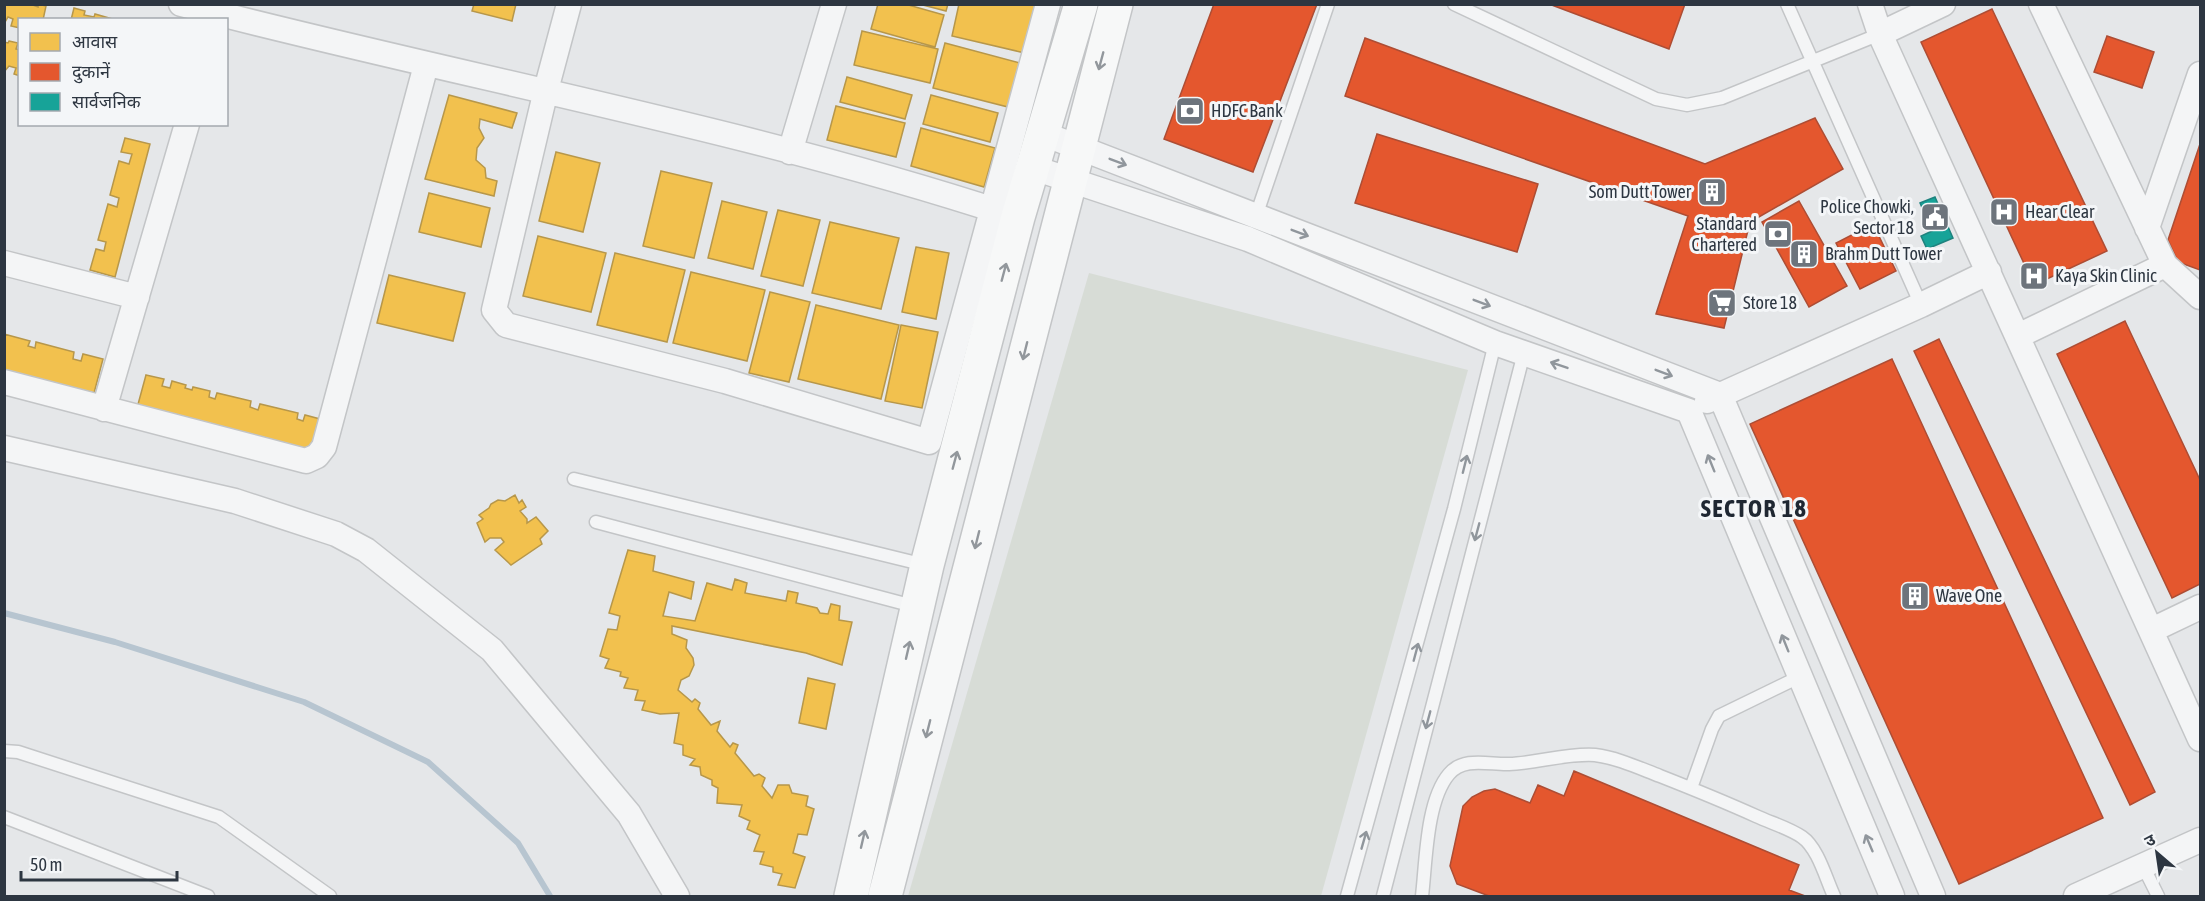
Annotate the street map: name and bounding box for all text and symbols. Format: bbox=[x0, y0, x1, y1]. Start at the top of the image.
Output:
legend bbox=[18, 18, 228, 126]
text: आवास bbox=[72, 31, 118, 52]
one-way arrow bbox=[1095, 51, 1106, 70]
text: दुकानें bbox=[72, 61, 111, 84]
text: सार्वजनिक bbox=[72, 91, 142, 112]
bank icon: HDFC Bank bbox=[1174, 95, 1206, 127]
place label: HDFC Bank bbox=[1211, 100, 1283, 121]
one-way arrow bbox=[1109, 157, 1127, 168]
building icon: Som Dutt Tower bbox=[1696, 176, 1728, 208]
place label: Som Dutt Tower bbox=[1589, 181, 1692, 202]
place label: Police Chowki, Sector 18 bbox=[1820, 196, 1914, 238]
hospital icon: Hear Clear bbox=[1988, 196, 2020, 228]
public building icon: Police Chowki, Sector 18 bbox=[1919, 201, 1951, 233]
place label: Hear Clear bbox=[2025, 201, 2095, 222]
place label: Standard Chartered bbox=[1692, 213, 1757, 255]
bank icon: Standard Chartered bbox=[1762, 218, 1794, 250]
one-way arrow bbox=[1290, 229, 1309, 240]
building icon: Brahm Dutt Tower bbox=[1788, 238, 1820, 270]
place label: Brahm Dutt Tower bbox=[1825, 243, 1942, 264]
hospital icon: Kaya Skin Clinic bbox=[2018, 260, 2050, 292]
one-way arrow bbox=[999, 263, 1010, 282]
place label: Kaya Skin Clinic bbox=[2055, 265, 2157, 286]
supermarket icon: Store 18 bbox=[1706, 287, 1738, 319]
place label: Store 18 bbox=[1743, 292, 1797, 313]
one-way arrow bbox=[1472, 299, 1491, 310]
one-way arrow bbox=[1019, 341, 1030, 360]
one-way arrow bbox=[1550, 359, 1569, 370]
one-way arrow bbox=[1654, 369, 1673, 380]
one-way arrow bbox=[949, 451, 961, 470]
one-way arrow bbox=[1460, 455, 1472, 474]
one-way arrow bbox=[1705, 455, 1716, 473]
district label: SECTOR 18 bbox=[1701, 495, 1807, 522]
one-way arrow bbox=[1471, 522, 1483, 541]
one-way arrow bbox=[970, 530, 982, 549]
building icon: Wave One bbox=[1899, 580, 1931, 612]
place label: Wave One bbox=[1936, 585, 2002, 606]
one-way arrow bbox=[1779, 635, 1790, 653]
one-way arrow bbox=[903, 641, 915, 660]
one-way arrow bbox=[1410, 643, 1422, 662]
one-way arrow bbox=[1422, 711, 1434, 730]
one-way arrow bbox=[922, 719, 933, 738]
north arrow bbox=[2127, 823, 2187, 883]
text: उ bbox=[2141, 829, 2159, 850]
one-way arrow bbox=[857, 830, 869, 849]
one-way arrow bbox=[1359, 831, 1370, 850]
one-way arrow bbox=[1863, 834, 1874, 852]
scale bar bbox=[21, 844, 177, 882]
text: 50 m bbox=[30, 854, 62, 875]

